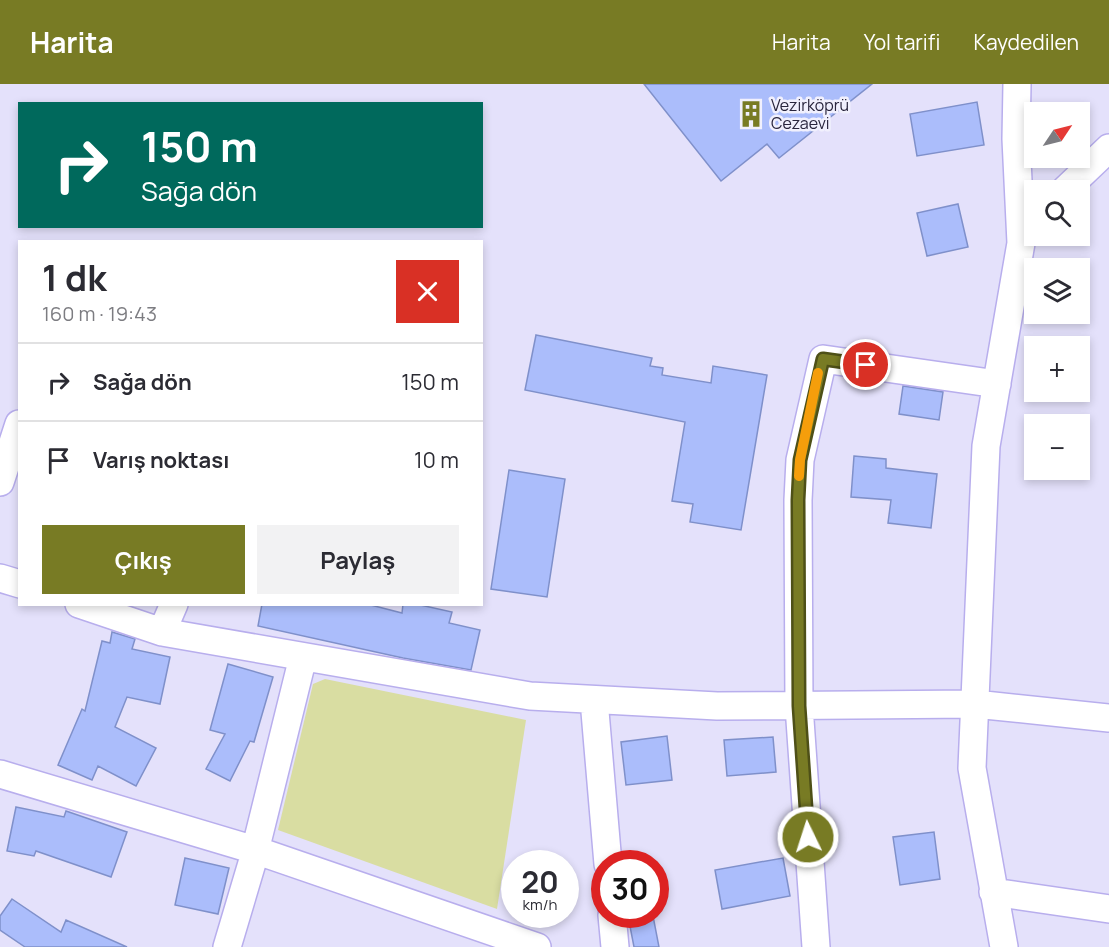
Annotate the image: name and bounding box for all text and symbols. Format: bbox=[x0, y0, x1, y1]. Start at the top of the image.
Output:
text: Harita bbox=[30, 23, 114, 61]
text: Harita bbox=[772, 28, 831, 56]
text: Yol tarifi bbox=[864, 28, 940, 56]
text: Kaydedilen bbox=[973, 28, 1079, 56]
place label: Vezirköprü Cezaevi bbox=[771, 94, 849, 134]
building icon: Vezirköprü Cezaevi bbox=[736, 99, 766, 129]
north arrow bbox=[1024, 102, 1090, 168]
map controls bbox=[1024, 102, 1090, 480]
text: 150 m bbox=[141, 117, 258, 175]
icon: right bbox=[42, 126, 120, 204]
text: Sağa dön bbox=[141, 172, 257, 209]
button: search bbox=[1024, 180, 1090, 246]
text: 1 dk bbox=[42, 253, 107, 302]
button: layers bbox=[1024, 258, 1090, 324]
button: close bbox=[396, 260, 459, 323]
text: 160 m · 19:43 bbox=[42, 300, 157, 327]
button: + bbox=[1024, 336, 1090, 402]
pin bbox=[840, 339, 891, 390]
icon: arrive bbox=[849, 348, 882, 381]
icon: right bbox=[42, 366, 75, 399]
text: Sağa dön bbox=[93, 367, 192, 397]
text: 150 m bbox=[401, 367, 459, 397]
button: − bbox=[1024, 414, 1090, 480]
icon: arrive bbox=[42, 444, 75, 477]
text: Varış noktası bbox=[93, 445, 229, 475]
text: 10 m bbox=[414, 445, 459, 475]
button: Çıkış bbox=[42, 525, 245, 594]
button: Paylaş bbox=[257, 525, 459, 594]
position arrow bbox=[776, 805, 840, 869]
speed limit sign: 30 bbox=[591, 850, 669, 928]
text: 20 bbox=[521, 861, 559, 902]
text: km/h bbox=[523, 894, 557, 915]

